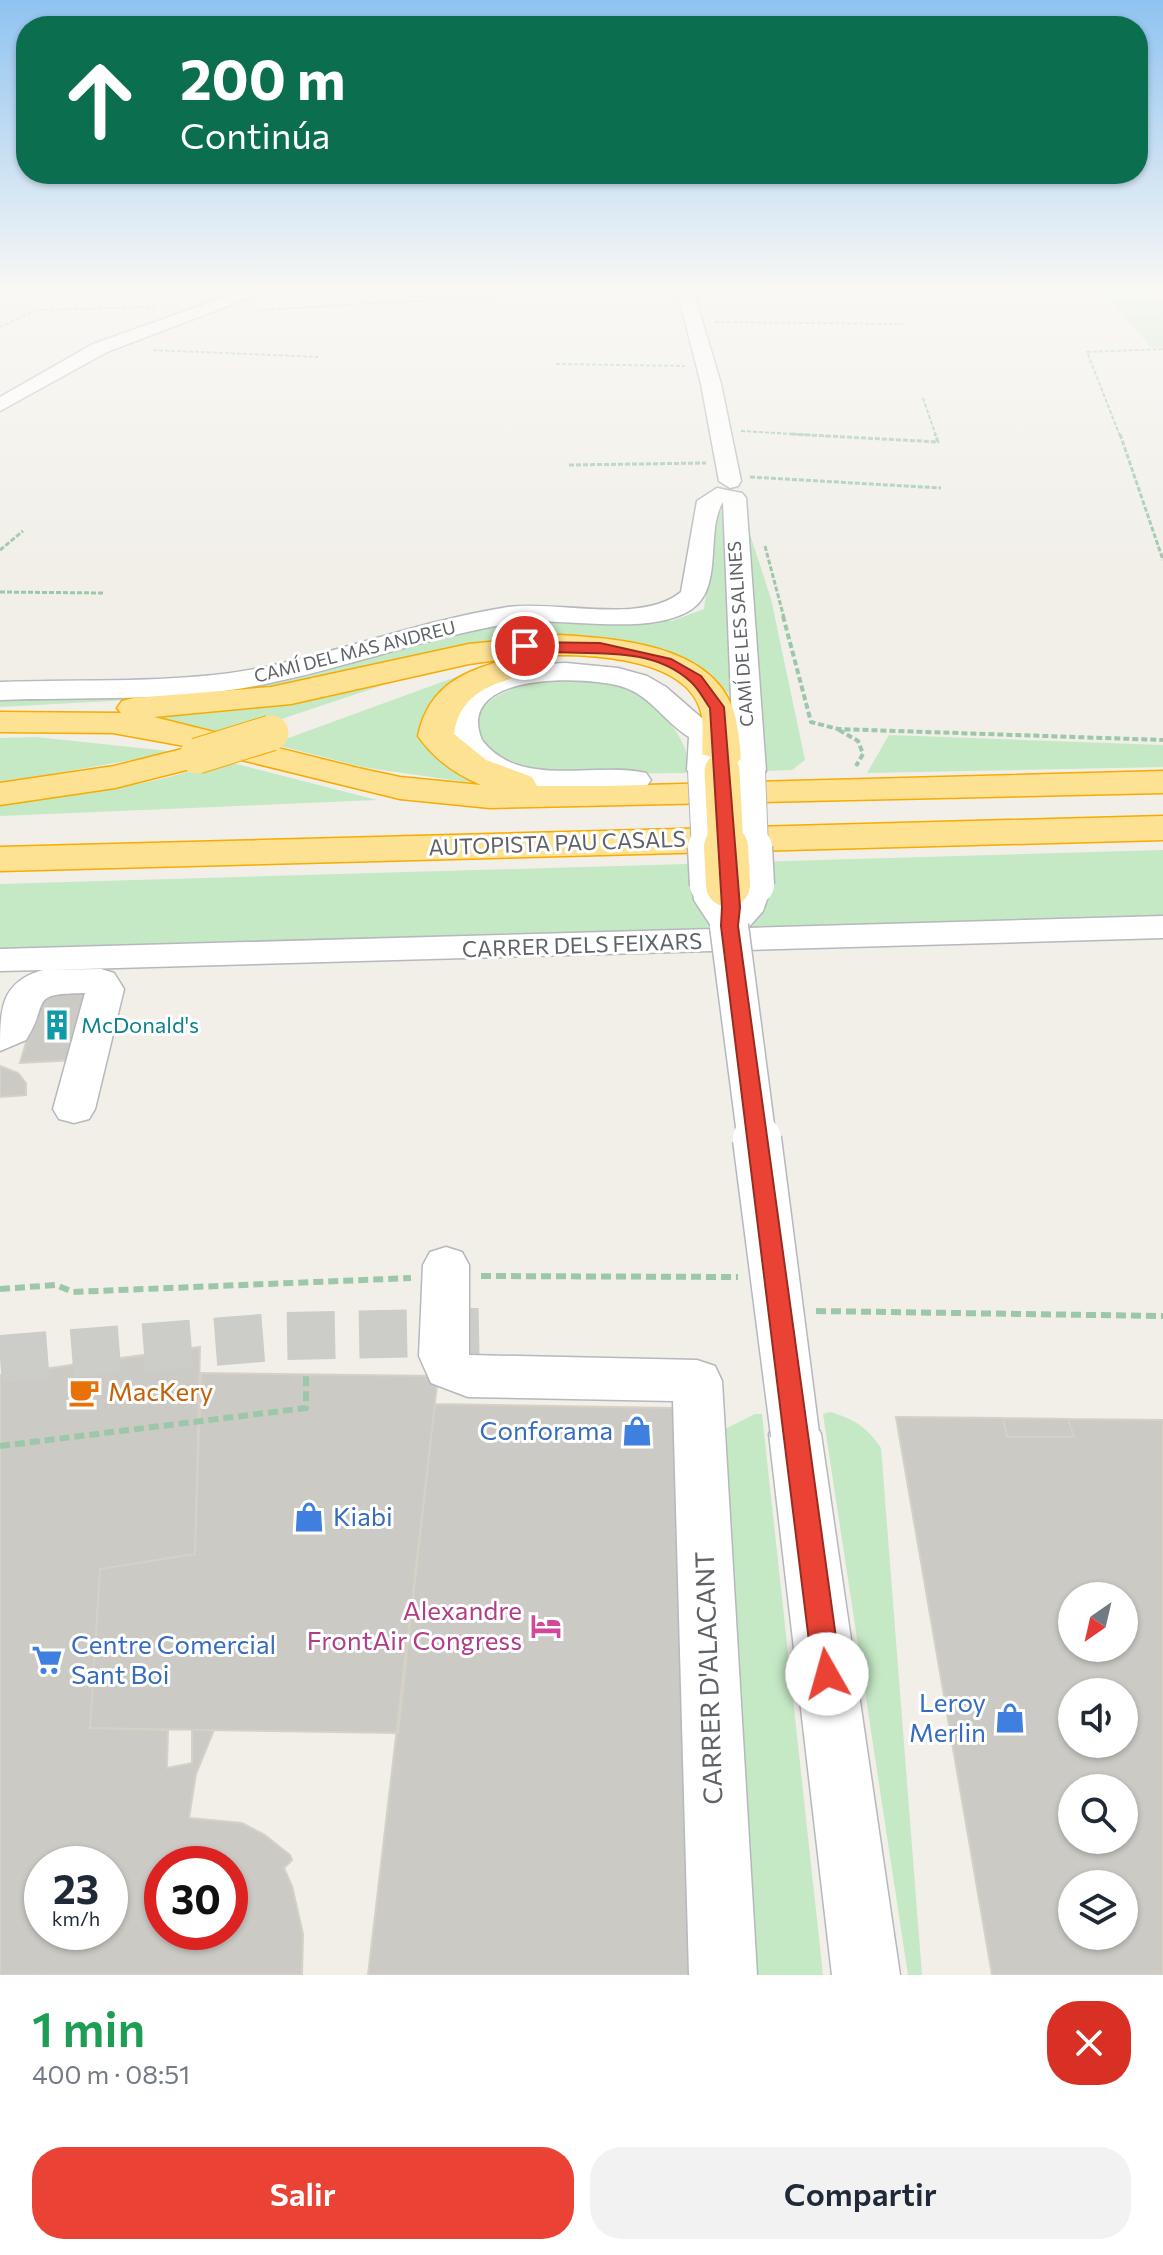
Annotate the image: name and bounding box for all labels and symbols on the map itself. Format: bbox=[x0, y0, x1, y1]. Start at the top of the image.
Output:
street label: CAMÍ DE LES SALINES bbox=[723, 541, 757, 728]
pin bbox=[491, 612, 559, 680]
street label: CAMÍ DEL MAS ANDREU bbox=[252, 615, 458, 687]
street label: AUTOPISTA PAU CASALS bbox=[428, 825, 686, 860]
street label: CARRER DELS FEIXARS bbox=[461, 927, 703, 962]
building icon: McDonald's bbox=[40, 1008, 74, 1042]
place label: McDonald's bbox=[81, 1011, 199, 1038]
cafe icon: MacKery bbox=[67, 1375, 101, 1409]
place label: MacKery bbox=[108, 1375, 213, 1406]
place label: Conforama bbox=[480, 1414, 613, 1445]
shop icon: Conforama bbox=[620, 1414, 654, 1448]
shop icon: Kiabi bbox=[292, 1500, 326, 1534]
place label: Kiabi bbox=[333, 1500, 393, 1531]
street label: CARRER D'ALACANT bbox=[688, 1551, 727, 1805]
north arrow bbox=[1058, 1582, 1138, 1662]
place label: Alexandre FrontAir Congress bbox=[307, 1594, 522, 1655]
hotel icon: Alexandre FrontAir Congress bbox=[529, 1609, 563, 1643]
place label: Centre Comercial Sant Boi bbox=[71, 1628, 276, 1689]
position arrow bbox=[785, 1632, 869, 1716]
supermarket icon: Centre Comercial Sant Boi bbox=[30, 1643, 64, 1677]
place label: Leroy Merlin bbox=[909, 1686, 986, 1747]
shop icon: Leroy Merlin bbox=[993, 1701, 1027, 1735]
speed limit sign: 30 bbox=[144, 1846, 248, 1950]

